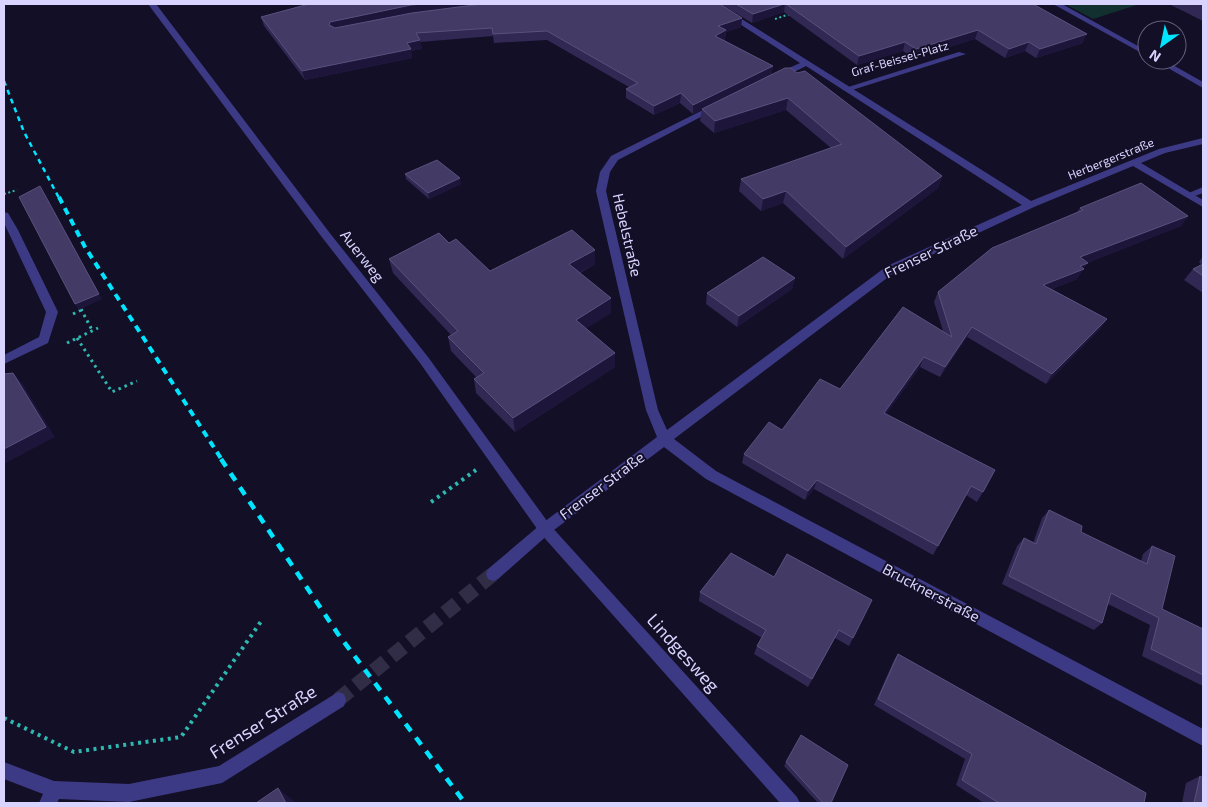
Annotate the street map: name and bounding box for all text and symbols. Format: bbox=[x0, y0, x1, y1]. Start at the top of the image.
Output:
north arrow bbox=[1137, 20, 1187, 70]
street label: Graf-Beissel-Platz bbox=[849, 37, 950, 79]
text: N bbox=[1146, 46, 1164, 66]
street label: Herbergerstraße bbox=[1065, 134, 1156, 182]
street label: Hebelstraße bbox=[610, 191, 646, 278]
street label: Frenser Straße bbox=[881, 221, 980, 281]
street label: Auerweg bbox=[337, 226, 389, 285]
street label: Frenser Straße bbox=[555, 447, 647, 523]
street label: Brucknerstraße bbox=[880, 559, 983, 625]
street label: Lindgesweg bbox=[643, 609, 725, 696]
street label: Frenser Straße bbox=[205, 680, 320, 763]

